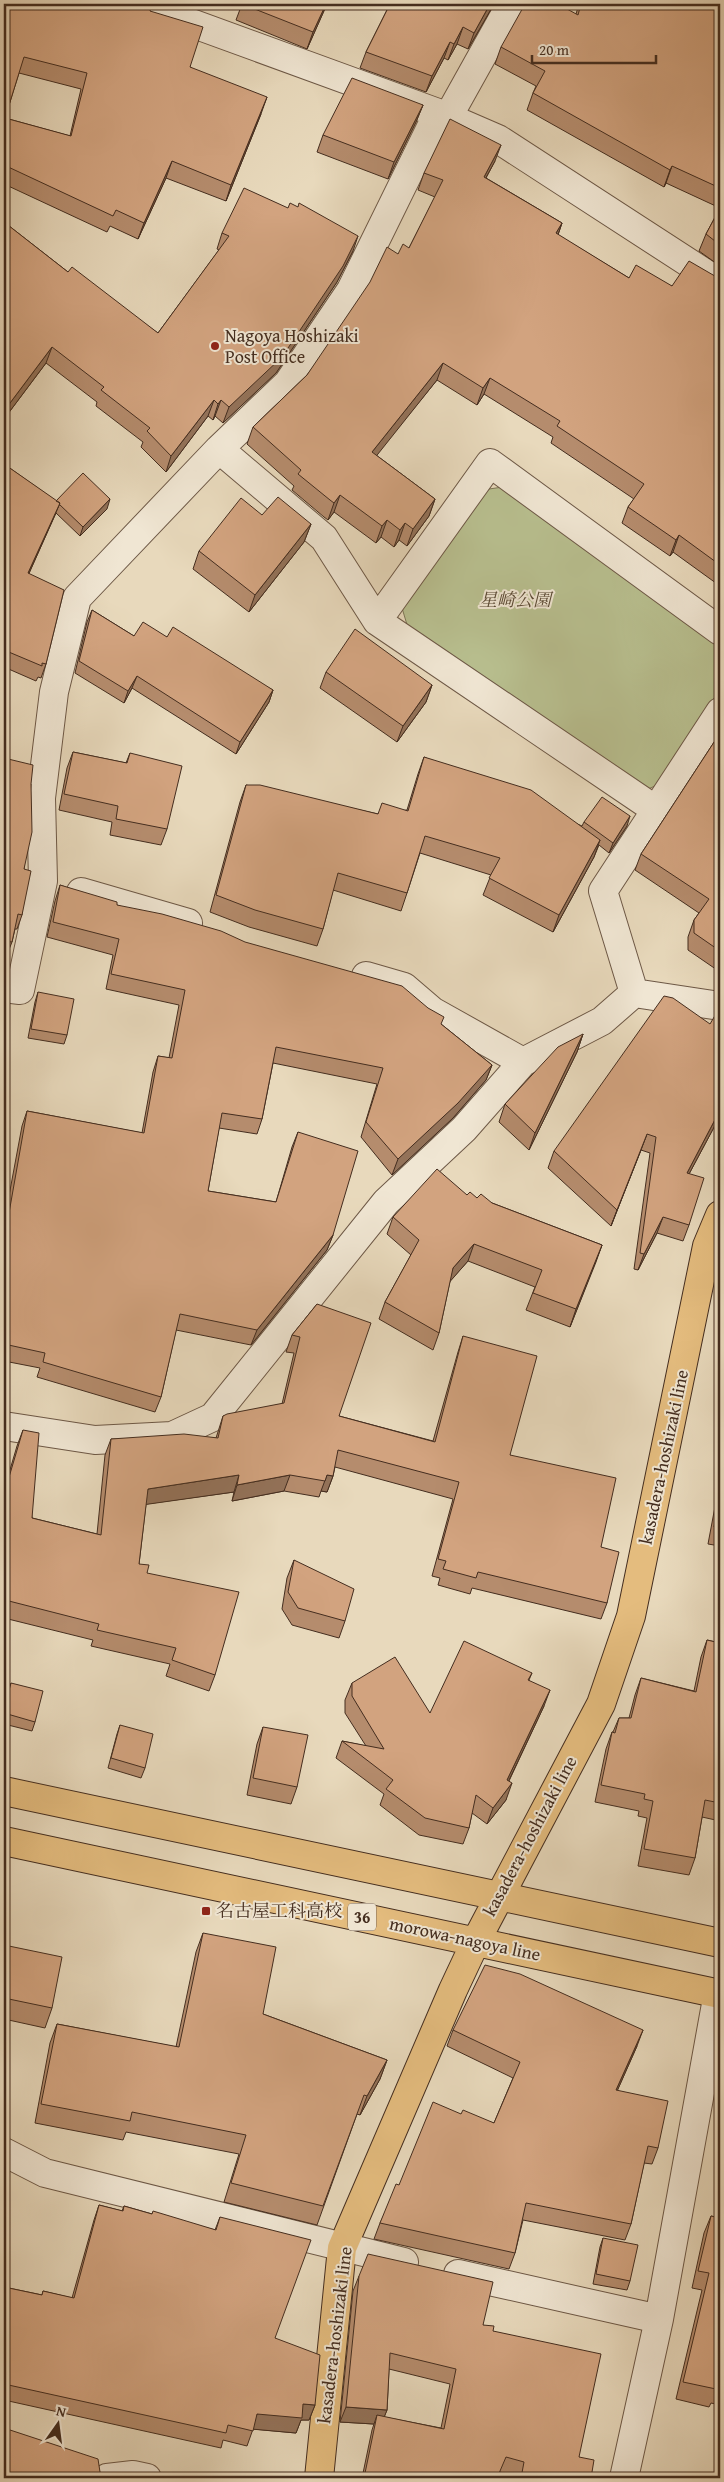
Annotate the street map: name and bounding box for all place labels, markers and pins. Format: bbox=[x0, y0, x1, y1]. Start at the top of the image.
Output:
place label: Nagoya Hoshizaki Post Office bbox=[225, 322, 359, 370]
marker: Nagoya Hoshizaki Post Office bbox=[209, 340, 221, 352]
place label: 名古屋工科高校 bbox=[216, 1897, 342, 1924]
marker: 名古屋工科高校 bbox=[200, 1905, 212, 1917]

